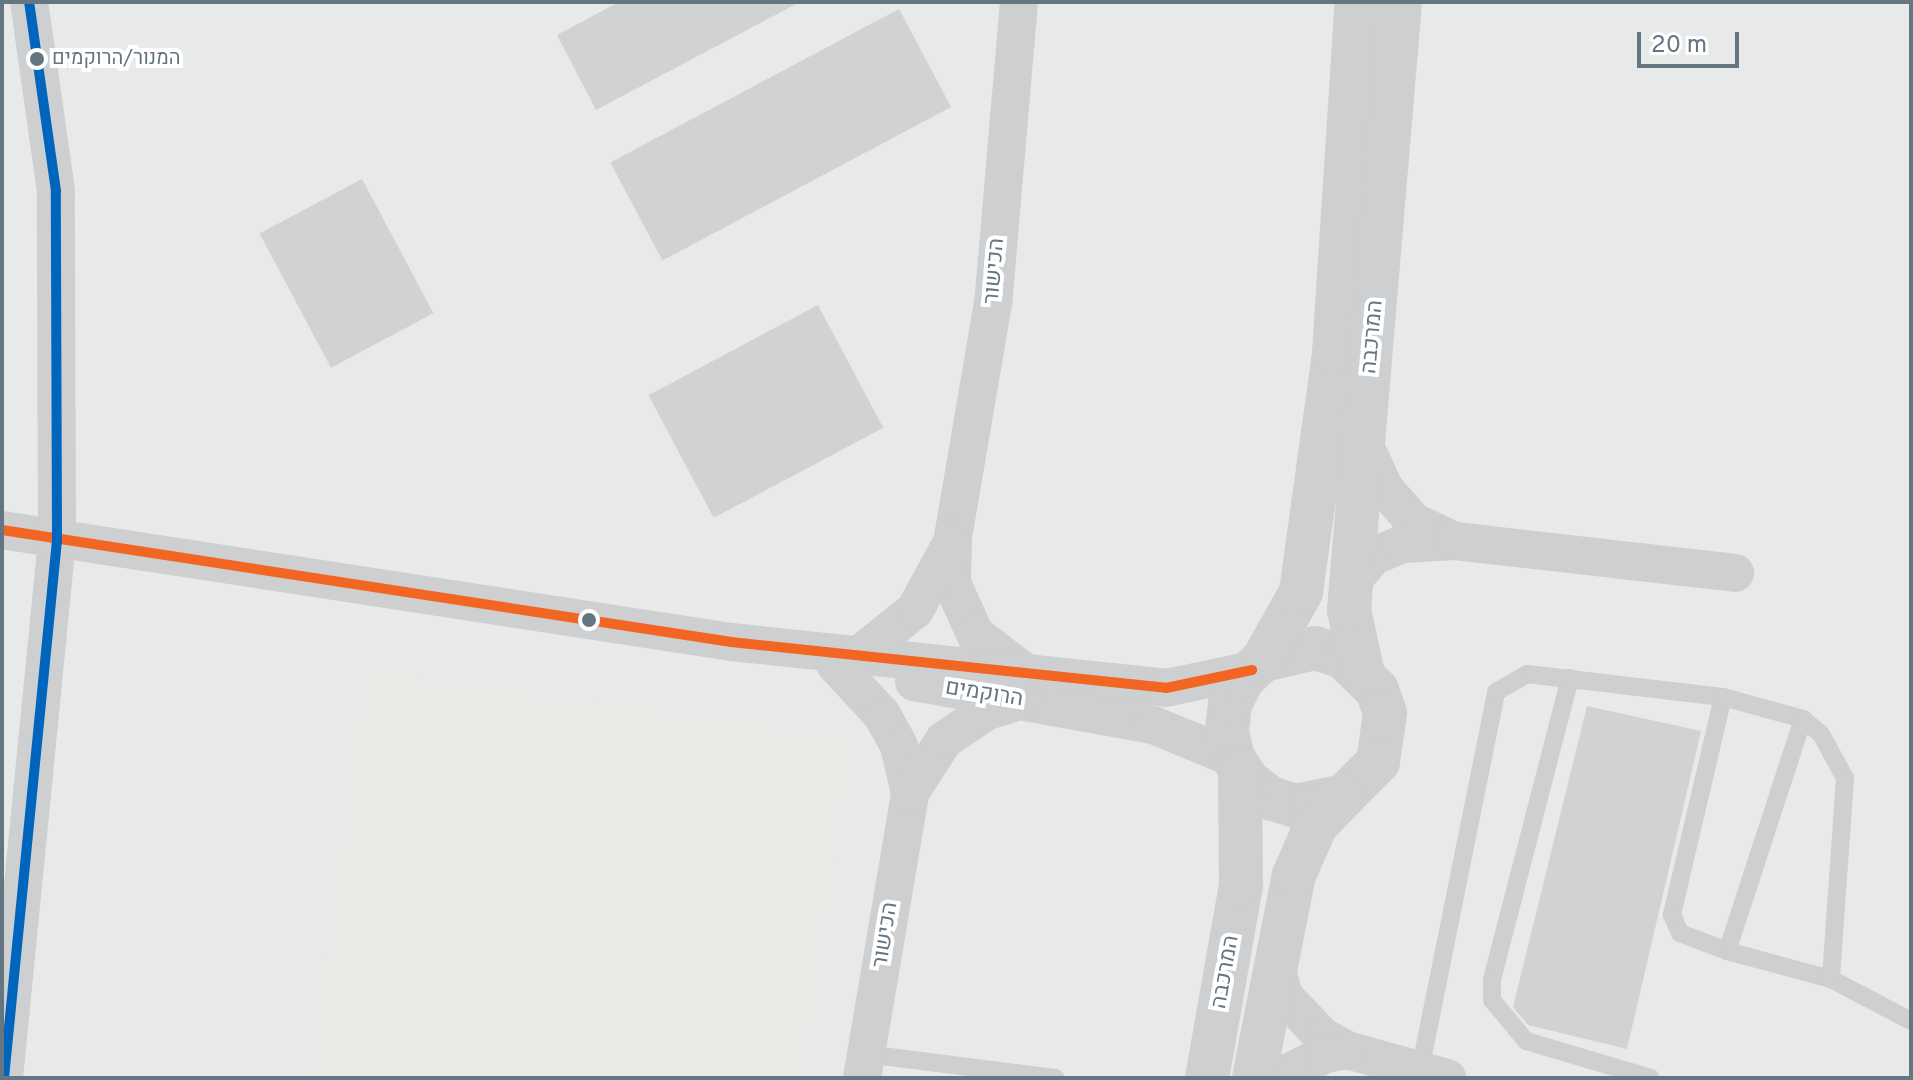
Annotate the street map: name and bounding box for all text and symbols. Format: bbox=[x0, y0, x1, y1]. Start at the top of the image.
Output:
scale bar bbox=[1641, 16, 1743, 66]
text: 20 m bbox=[1651, 31, 1707, 61]
place label: המנור/הרוקמים bbox=[52, 47, 181, 71]
marker: המנור/הרוקמים bbox=[29, 51, 45, 67]
street label: הכישור bbox=[979, 237, 1011, 305]
street label: המרכבה bbox=[1357, 299, 1389, 375]
unlabelled marker bbox=[581, 612, 597, 628]
street label: הרוקמים bbox=[943, 675, 1025, 713]
street label: הכישור bbox=[868, 900, 904, 970]
street label: המרכבה bbox=[1207, 933, 1245, 1011]

